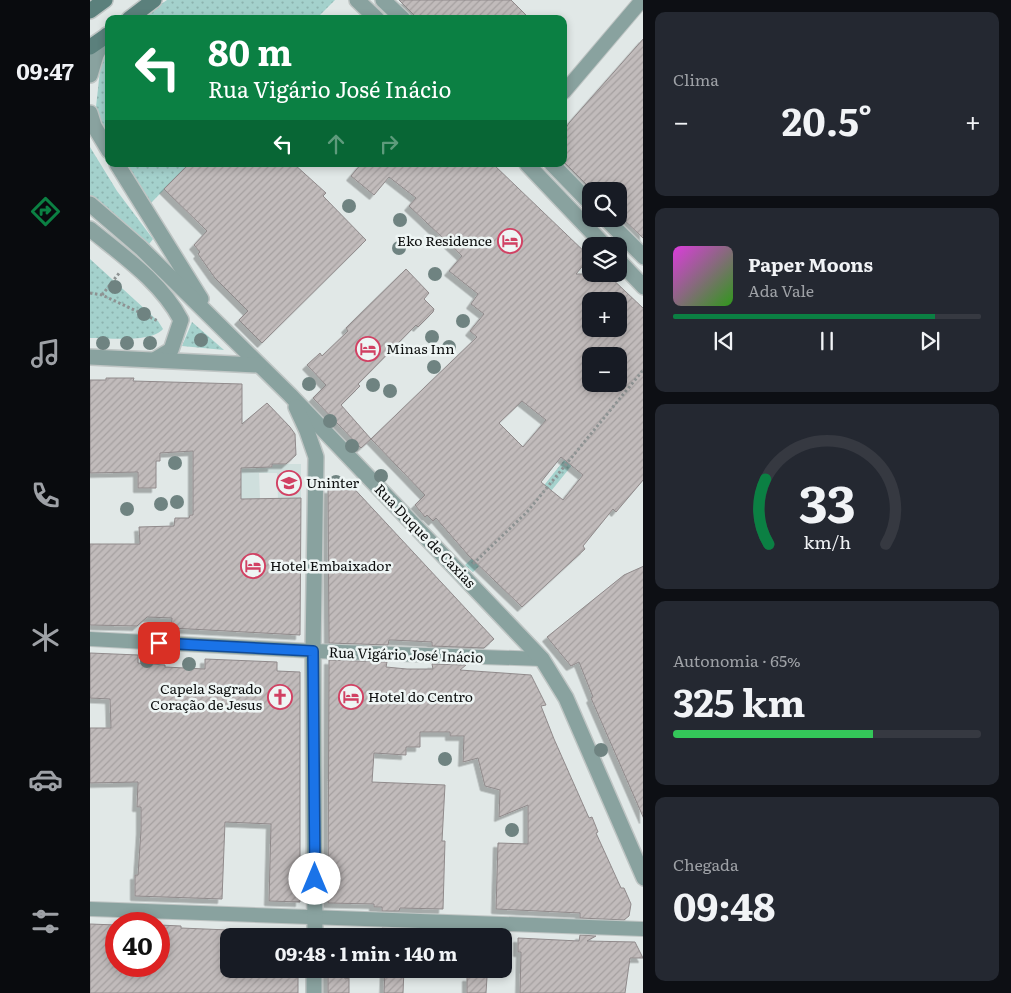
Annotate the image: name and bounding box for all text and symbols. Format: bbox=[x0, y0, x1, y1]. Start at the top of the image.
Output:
text: 80 m bbox=[208, 25, 292, 77]
icon: left bbox=[125, 35, 190, 100]
text: 09:47 bbox=[16, 54, 74, 87]
text: Clima bbox=[673, 67, 719, 91]
text: Rua Vigário José Inácio bbox=[208, 72, 451, 105]
text: 20.5° bbox=[782, 91, 872, 148]
text: − bbox=[673, 99, 689, 141]
text: + bbox=[965, 99, 981, 141]
icon: left bbox=[269, 130, 297, 158]
icon: ahead bbox=[322, 130, 350, 158]
icon: right bbox=[375, 130, 403, 158]
map controls bbox=[582, 182, 627, 392]
button: search bbox=[582, 182, 627, 227]
icon: directions bbox=[28, 194, 63, 229]
hotel icon: Eko Residence bbox=[497, 228, 523, 254]
place label: Eko Residence bbox=[397, 230, 492, 250]
button: layers bbox=[582, 237, 627, 282]
text: Paper Moons bbox=[748, 250, 873, 278]
text: Ada Vale bbox=[748, 278, 814, 302]
button: + bbox=[582, 292, 627, 337]
icon: previous bbox=[710, 327, 738, 355]
icon: pause bbox=[813, 327, 841, 355]
icon: next bbox=[916, 327, 944, 355]
icon: music bbox=[28, 336, 63, 371]
hotel icon: Minas Inn bbox=[355, 336, 381, 362]
place label: Minas Inn bbox=[386, 338, 455, 358]
button: − bbox=[582, 347, 627, 392]
text: 33 bbox=[799, 461, 856, 539]
school or university icon: Uninter bbox=[276, 470, 302, 496]
place label: Uninter bbox=[306, 472, 360, 492]
icon: phone bbox=[28, 478, 63, 513]
street label: Rua Duque de Caxias bbox=[371, 479, 481, 592]
text: km/h bbox=[803, 528, 851, 555]
hotel icon: Hotel Embaixador bbox=[240, 553, 266, 579]
place label: Hotel Embaixador bbox=[270, 555, 391, 575]
icon: climate bbox=[28, 620, 63, 655]
pin bbox=[138, 622, 180, 664]
icon: arrive bbox=[145, 629, 173, 657]
street label: Rua Vigário José Inácio bbox=[328, 641, 484, 667]
text: Autonomia · 65% bbox=[673, 648, 801, 672]
text: 325 km bbox=[673, 672, 805, 729]
place label: Capela Sagrado Coração de Jesus bbox=[150, 678, 262, 714]
church icon: Capela Sagrado Coração de Jesus bbox=[267, 684, 293, 710]
hotel icon: Hotel do Centro bbox=[338, 684, 364, 710]
place label: Hotel do Centro bbox=[368, 686, 473, 706]
icon: car bbox=[28, 762, 63, 797]
position arrow bbox=[288, 852, 340, 904]
text: Chegada bbox=[673, 852, 739, 876]
text: 09:48 bbox=[673, 876, 775, 933]
icon: filters bbox=[28, 904, 63, 939]
speed limit sign: 40 bbox=[105, 912, 170, 977]
text: 09:48 · 1 min · 140 m bbox=[275, 939, 457, 967]

